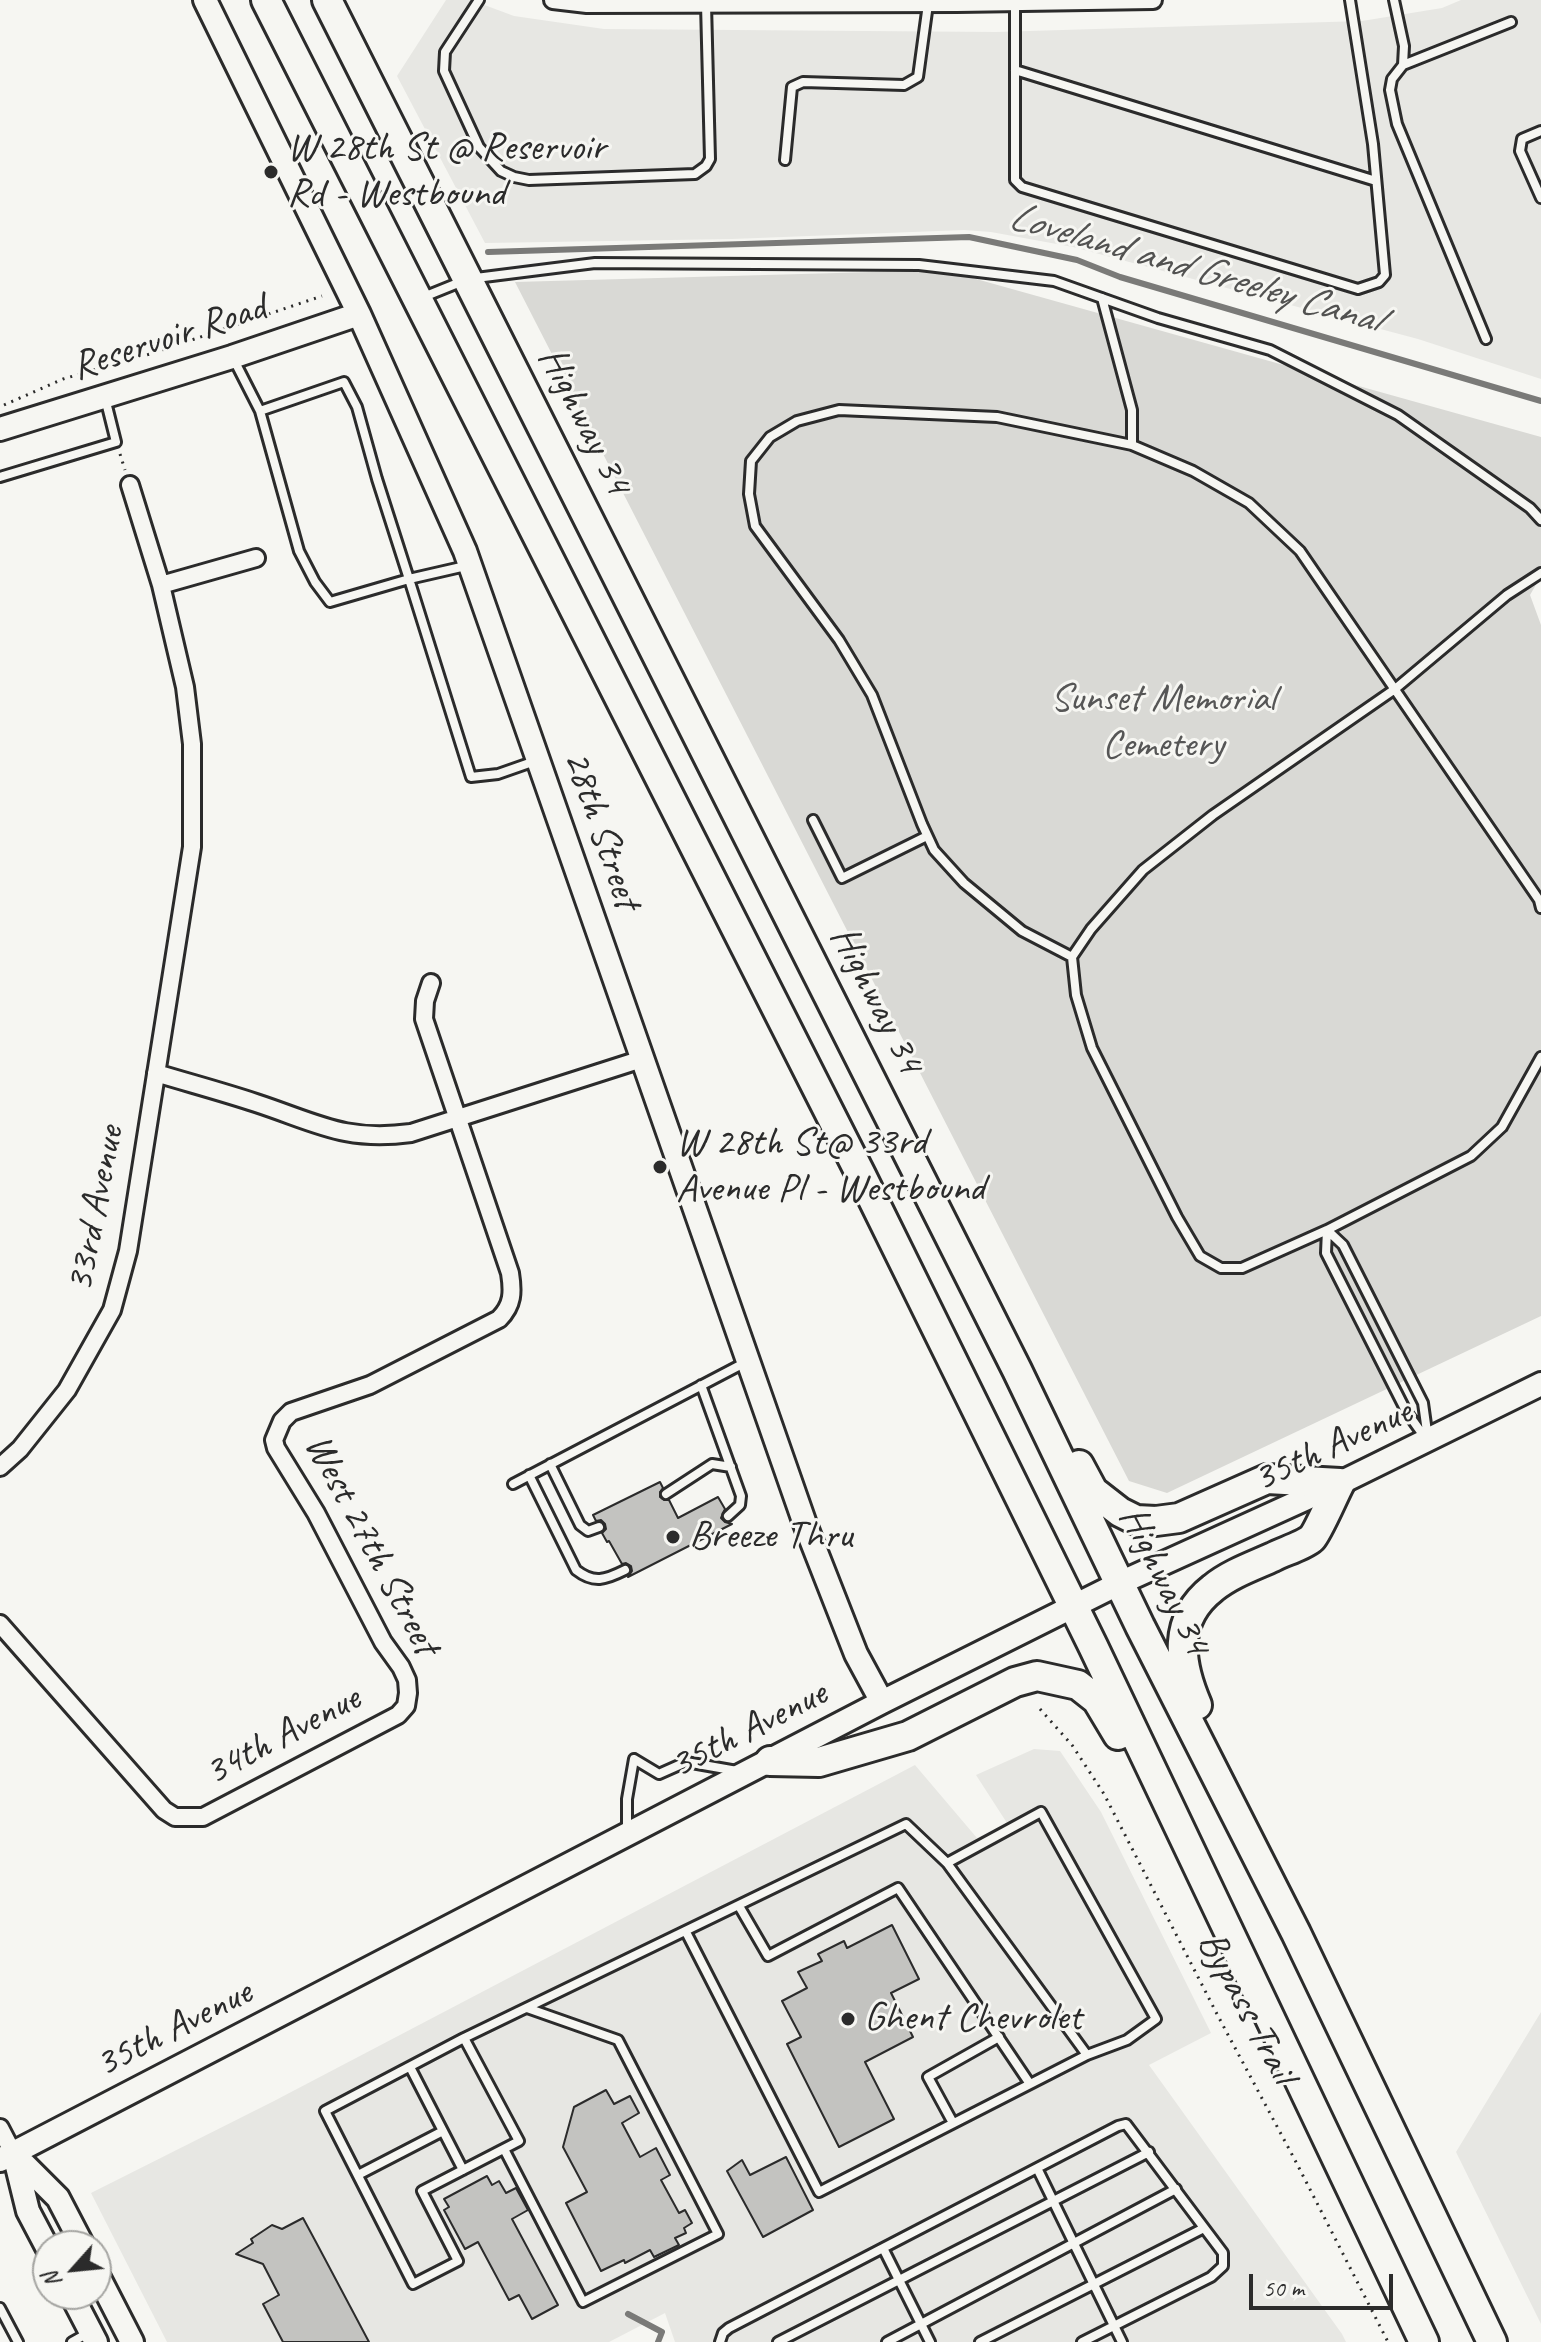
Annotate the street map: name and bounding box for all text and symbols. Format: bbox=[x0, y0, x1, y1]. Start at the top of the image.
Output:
place label: W 28th St @ Reservoir Rd - Westbound bbox=[287, 125, 605, 219]
marker: W 28th St @ Reservoir Rd - Westbound bbox=[262, 163, 280, 181]
water label: Loveland and Greeley Canal bbox=[1003, 192, 1385, 346]
street label: Reservoir Road bbox=[66, 284, 272, 392]
street label: Highway 34 bbox=[527, 339, 641, 503]
park label: Sunset Memorial Cemetery bbox=[1050, 676, 1276, 770]
street label: 28th Street bbox=[552, 745, 650, 915]
street label: Highway 34 bbox=[819, 918, 933, 1082]
place label: W 28th St@ 33rd Avenue Pl - Westbound bbox=[676, 1120, 985, 1214]
street label: 33rd Avenue bbox=[56, 1122, 136, 1296]
marker: W 28th St@ 33rd Avenue Pl - Westbound bbox=[651, 1158, 669, 1176]
street label: 35th Avenue bbox=[1246, 1389, 1420, 1503]
street label: West 27th Street bbox=[293, 1426, 449, 1664]
street label: Highway 34 bbox=[1108, 1499, 1220, 1663]
place label: Breeze Thru bbox=[689, 1513, 852, 1561]
marker: Breeze Thru bbox=[664, 1528, 682, 1546]
street label: 35th Avenue bbox=[663, 1670, 835, 1790]
street label: 34th Avenue bbox=[197, 1675, 369, 1797]
street label: Bypass Trail bbox=[1186, 1924, 1306, 2092]
street label: 35th Avenue bbox=[88, 1969, 260, 2089]
place label: Ghent Chevrolet bbox=[864, 1995, 1082, 2043]
marker: Ghent Chevrolet bbox=[839, 2010, 857, 2028]
north arrow bbox=[32, 2230, 112, 2310]
scale bar bbox=[1253, 2258, 1397, 2308]
text: N bbox=[37, 2268, 68, 2292]
text: 50 m bbox=[1263, 2273, 1304, 2303]

